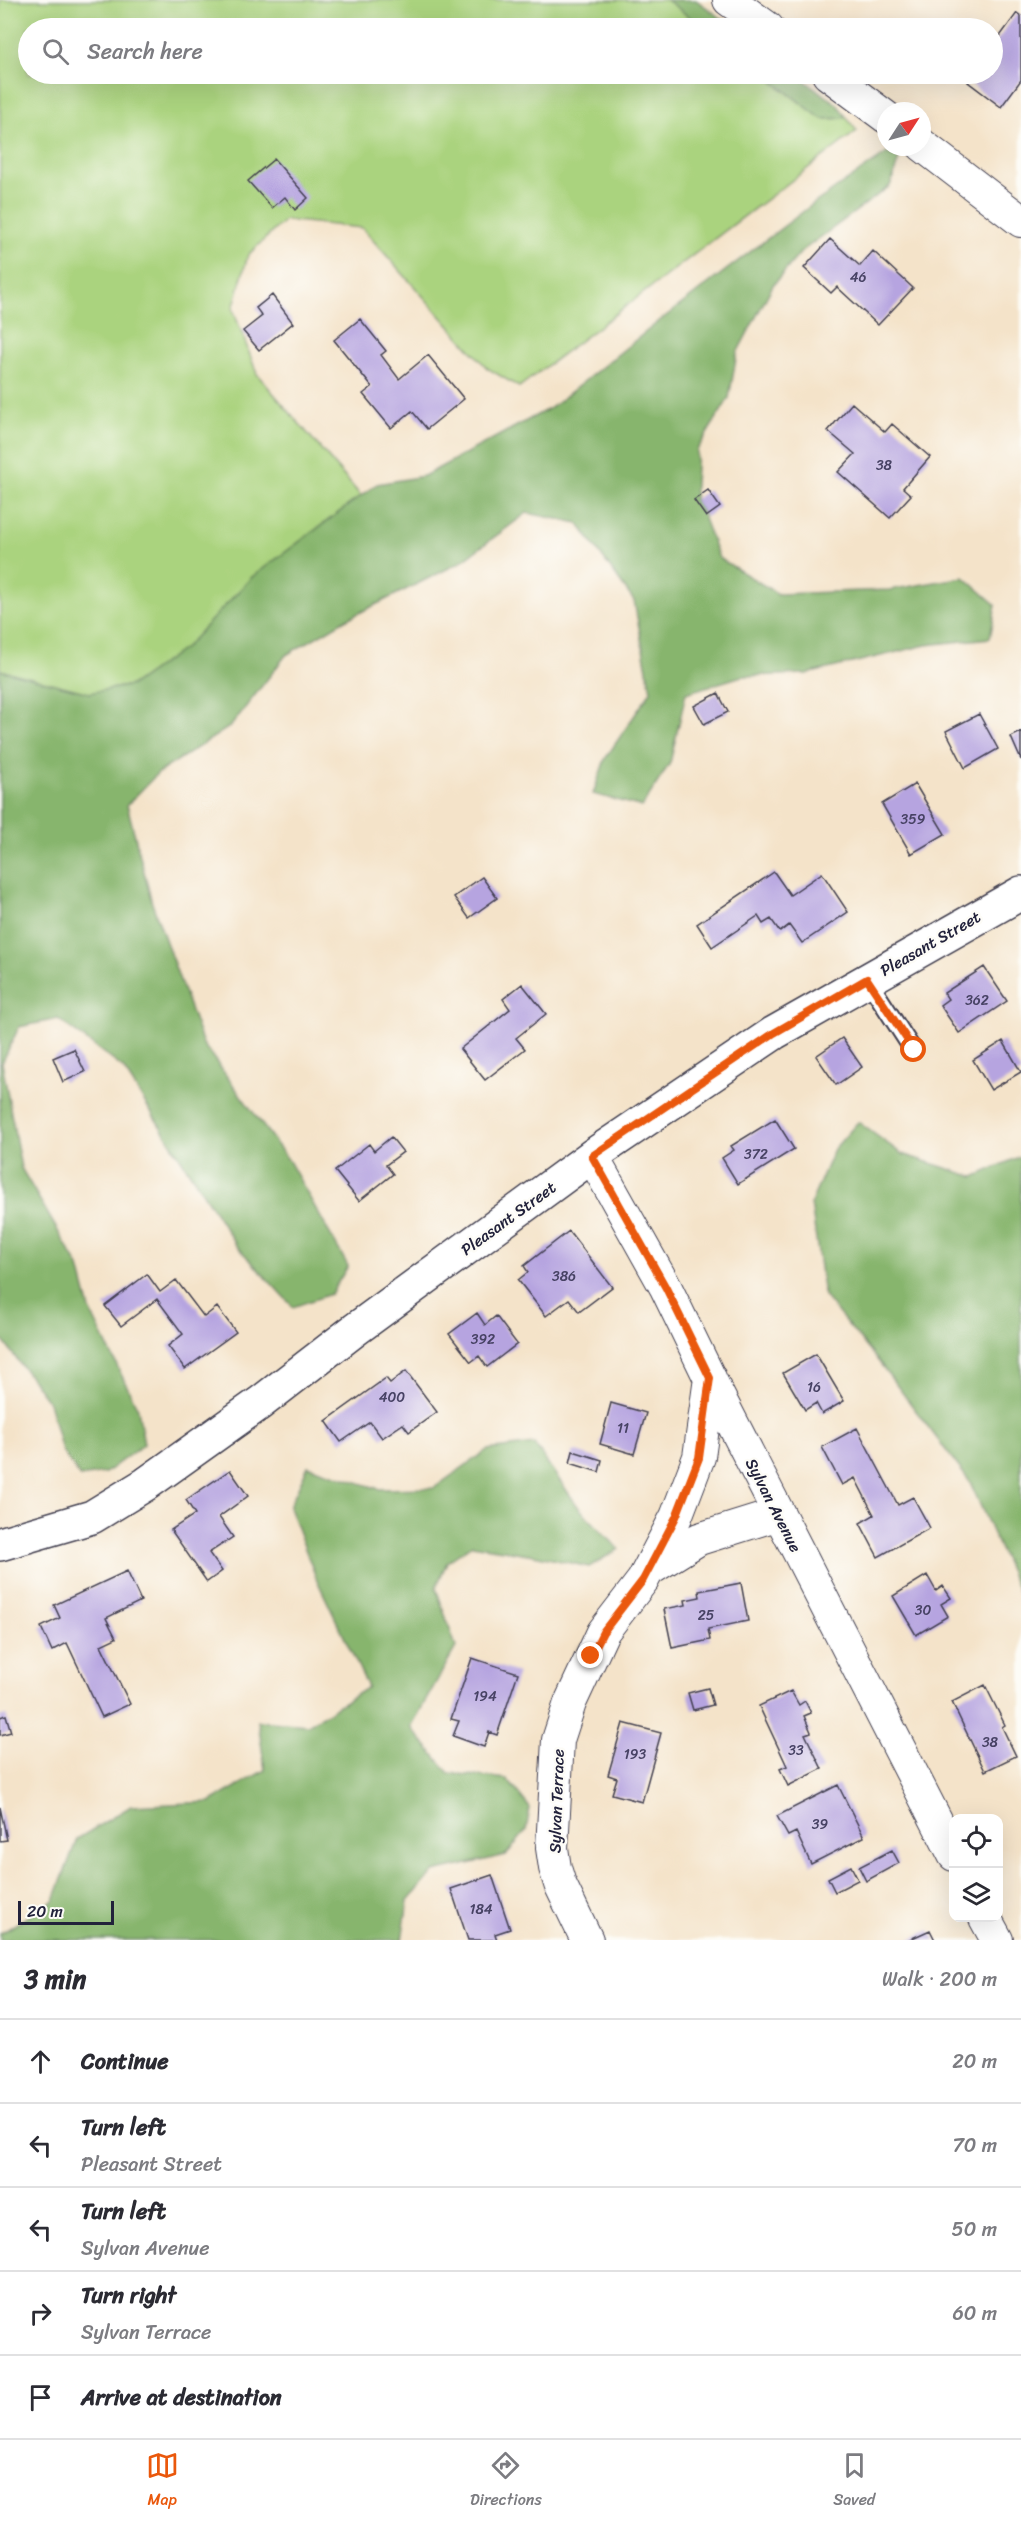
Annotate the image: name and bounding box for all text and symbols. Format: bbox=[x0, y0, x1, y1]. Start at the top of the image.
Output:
search box bbox=[18, 18, 1003, 84]
text: Search here bbox=[87, 32, 203, 71]
icon: search bbox=[39, 35, 72, 68]
north arrow bbox=[877, 102, 931, 156]
house number: 46 bbox=[850, 265, 866, 290]
house number: 38 bbox=[876, 453, 893, 478]
house number: 359 bbox=[901, 807, 926, 832]
street label: Pleasant Street bbox=[874, 903, 986, 984]
house number: 362 bbox=[965, 988, 989, 1013]
route start bbox=[900, 1036, 926, 1062]
house number: 372 bbox=[744, 1142, 768, 1167]
street label: Pleasant Street bbox=[454, 1174, 562, 1263]
house number: 386 bbox=[552, 1264, 576, 1289]
house number: 392 bbox=[471, 1327, 495, 1352]
house number: 16 bbox=[807, 1375, 821, 1400]
house number: 400 bbox=[379, 1385, 405, 1410]
house number: 11 bbox=[617, 1416, 629, 1441]
street label: Sylvan Avenue bbox=[737, 1453, 810, 1558]
house number: 30 bbox=[915, 1598, 931, 1623]
house number: 25 bbox=[698, 1603, 715, 1628]
route end bbox=[577, 1642, 603, 1668]
house number: 194 bbox=[473, 1684, 497, 1709]
house number: 38 bbox=[982, 1730, 999, 1755]
house number: 33 bbox=[788, 1738, 804, 1763]
house number: 193 bbox=[624, 1742, 646, 1767]
street label: Sylvan Terrace bbox=[540, 1748, 573, 1854]
house number: 39 bbox=[812, 1812, 829, 1837]
map controls bbox=[949, 1814, 1003, 1922]
button: locate bbox=[949, 1814, 1003, 1868]
button: layers bbox=[949, 1868, 1003, 1922]
text: 20 m bbox=[27, 1897, 63, 1926]
house number: 184 bbox=[469, 1897, 493, 1922]
scale bar bbox=[18, 1898, 114, 1926]
text: 3 min bbox=[24, 1956, 86, 2002]
text: Walk · 200 m bbox=[882, 1962, 997, 1997]
text: Continue bbox=[81, 2042, 169, 2081]
text: 20 m bbox=[952, 2044, 997, 2079]
icon: ahead bbox=[24, 2045, 57, 2078]
text: Turn left bbox=[81, 2108, 166, 2147]
text: 70 m bbox=[952, 2128, 997, 2163]
icon: left bbox=[24, 2129, 57, 2162]
text: Pleasant Street bbox=[81, 2147, 222, 2182]
text: Turn left bbox=[81, 2192, 166, 2231]
text: 50 m bbox=[952, 2212, 997, 2247]
icon: left bbox=[24, 2213, 57, 2246]
text: Sylvan Avenue bbox=[81, 2231, 210, 2266]
text: Turn right bbox=[81, 2276, 176, 2315]
text: 60 m bbox=[952, 2296, 997, 2331]
icon: right bbox=[24, 2297, 57, 2330]
text: Sylvan Terrace bbox=[81, 2315, 211, 2350]
text: Arrive at destination bbox=[81, 2378, 282, 2417]
icon: arrive bbox=[24, 2381, 57, 2414]
tab: Map bbox=[146, 2449, 179, 2514]
tab: Directions bbox=[470, 2449, 542, 2514]
tab: Saved bbox=[833, 2449, 875, 2514]

